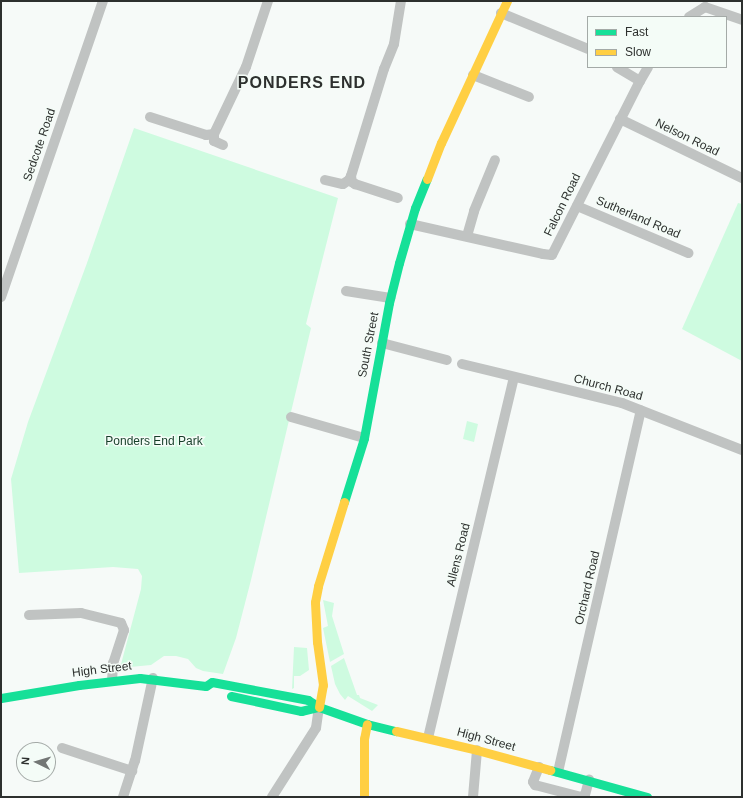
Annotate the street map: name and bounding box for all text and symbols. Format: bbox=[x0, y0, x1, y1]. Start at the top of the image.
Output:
legend bbox=[587, 16, 727, 68]
text: Fast bbox=[625, 25, 648, 39]
text: Slow bbox=[625, 45, 651, 59]
district label: PONDERS END bbox=[238, 73, 366, 93]
street label: Sedcote Road bbox=[21, 107, 59, 183]
street label: Nelson Road bbox=[653, 116, 721, 160]
street label: Falcon Road bbox=[542, 171, 584, 239]
street label: Sutherland Road bbox=[594, 194, 682, 242]
street label: South Street bbox=[356, 311, 382, 379]
street label: Church Road bbox=[572, 372, 644, 404]
park label: Ponders End Park bbox=[105, 435, 203, 449]
street label: Allens Road bbox=[444, 522, 474, 588]
street label: Orchard Road bbox=[573, 550, 603, 626]
street label: High Street bbox=[71, 659, 133, 681]
street label: High Street bbox=[455, 725, 517, 755]
north arrow bbox=[16, 742, 56, 782]
text: N bbox=[19, 757, 31, 766]

